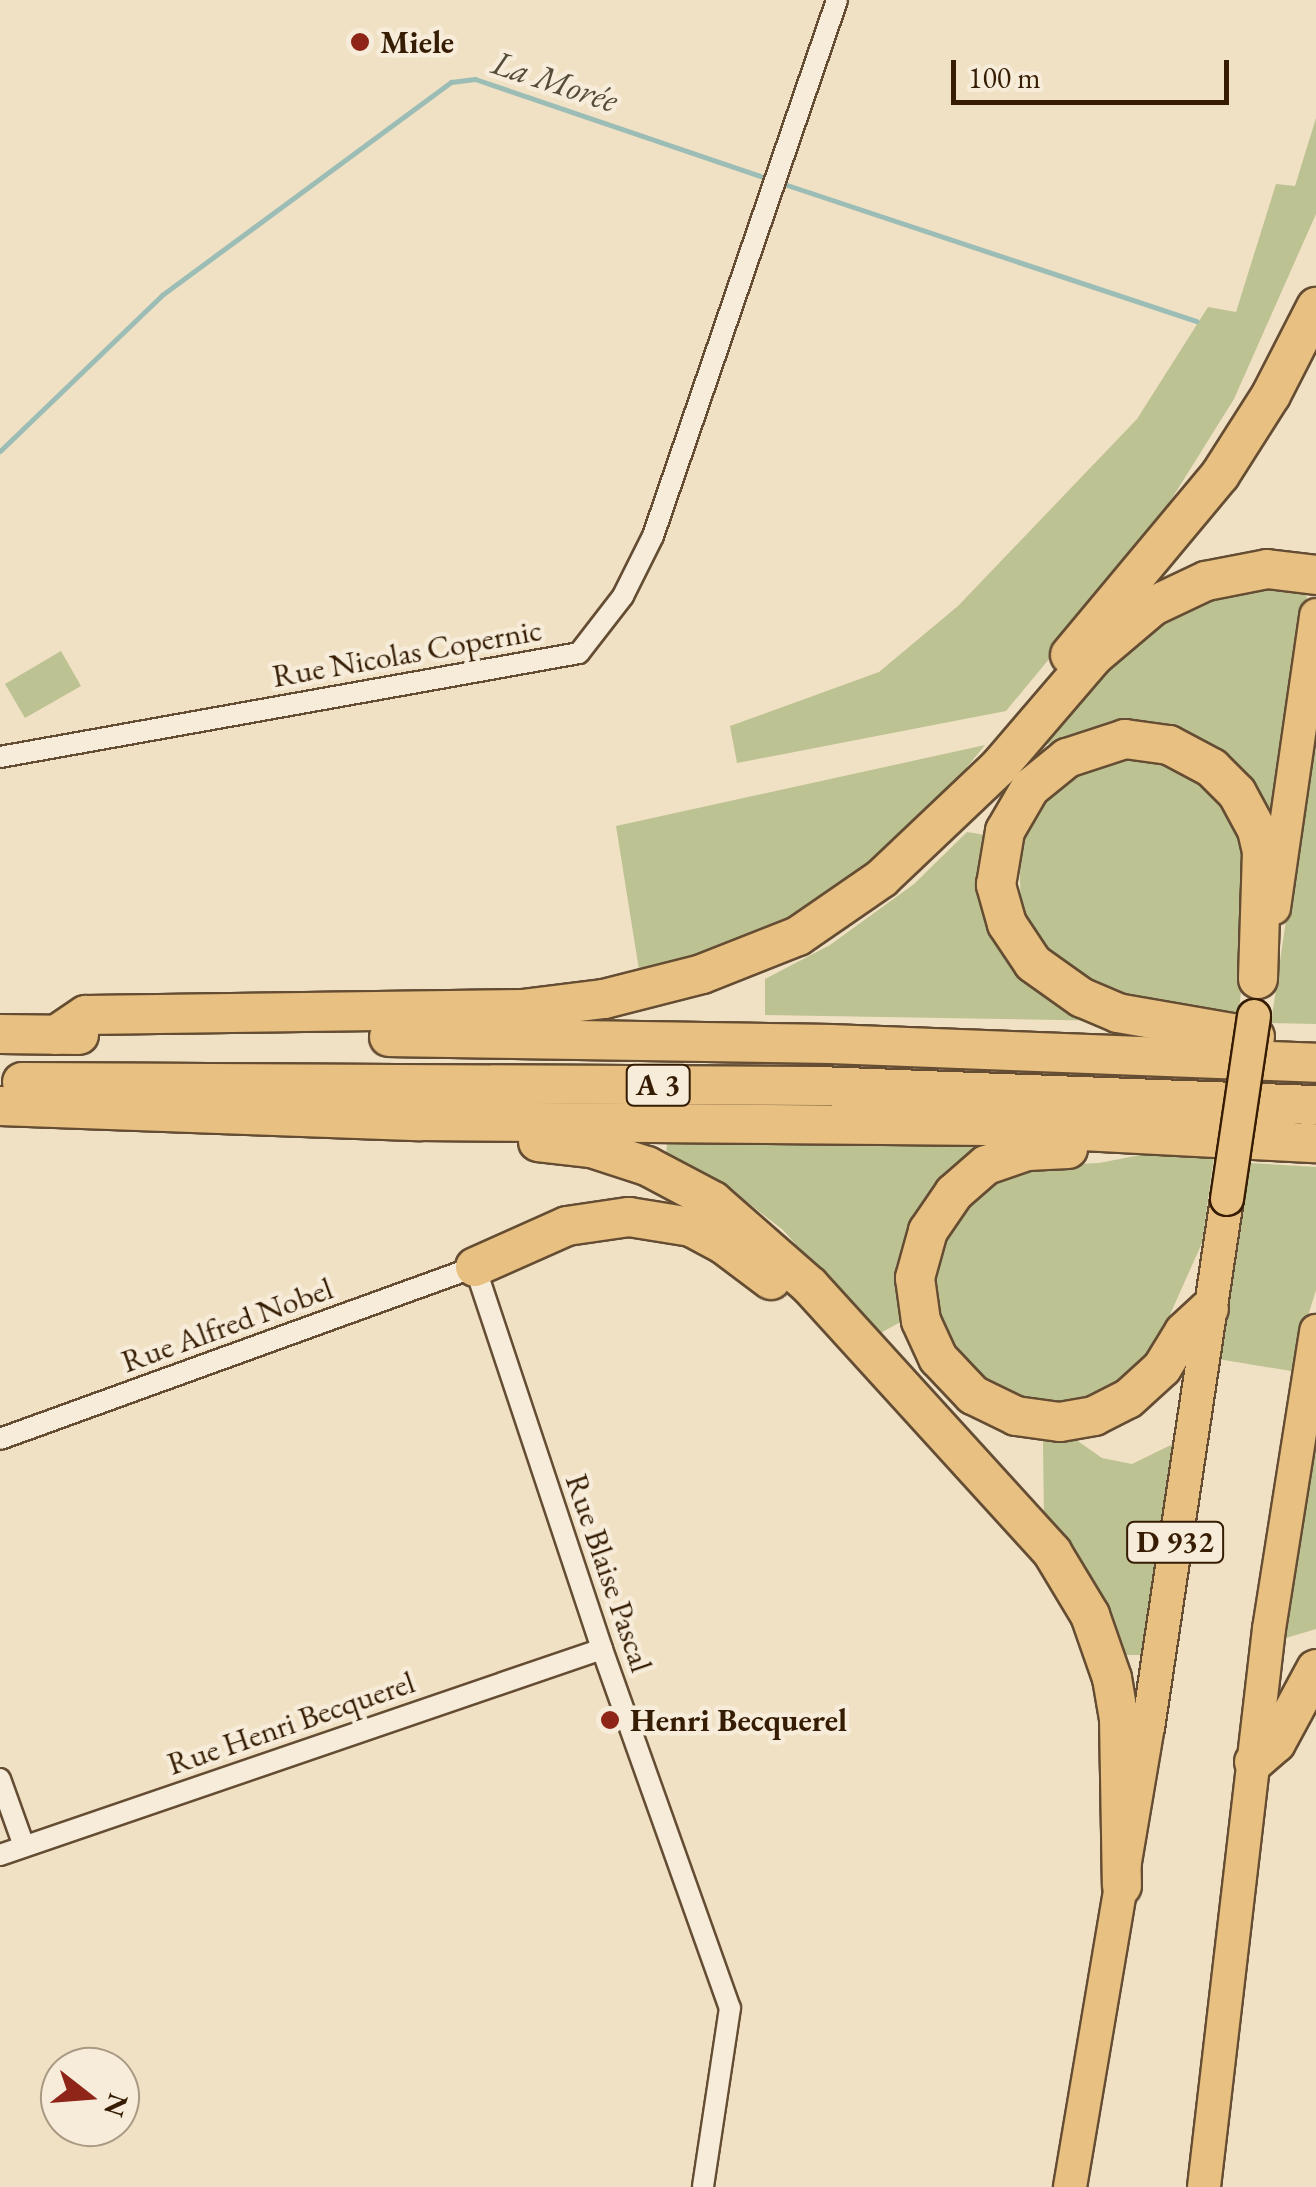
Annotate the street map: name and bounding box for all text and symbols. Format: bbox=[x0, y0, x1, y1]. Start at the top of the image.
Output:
place label: Miele bbox=[380, 23, 454, 61]
marker: Miele bbox=[349, 31, 371, 53]
scale bar bbox=[956, 40, 1234, 102]
water label: La Morée bbox=[487, 41, 623, 121]
text: 100 m bbox=[968, 58, 1041, 97]
street label: Rue Nicolas Copernic bbox=[269, 610, 545, 696]
road number: A 3 bbox=[626, 1060, 690, 1110]
street label: Rue Alfred Nobel bbox=[116, 1269, 338, 1381]
street label: Rue Blaise Pascal bbox=[557, 1469, 661, 1677]
road number: D 932 bbox=[1125, 1517, 1225, 1567]
street label: Rue Henri Becquerel bbox=[162, 1663, 420, 1783]
place label: Henri Becquerel bbox=[630, 1701, 847, 1739]
marker: Henri Becquerel bbox=[599, 1709, 621, 1731]
north arrow bbox=[40, 2047, 140, 2147]
text: N bbox=[96, 2089, 137, 2121]

